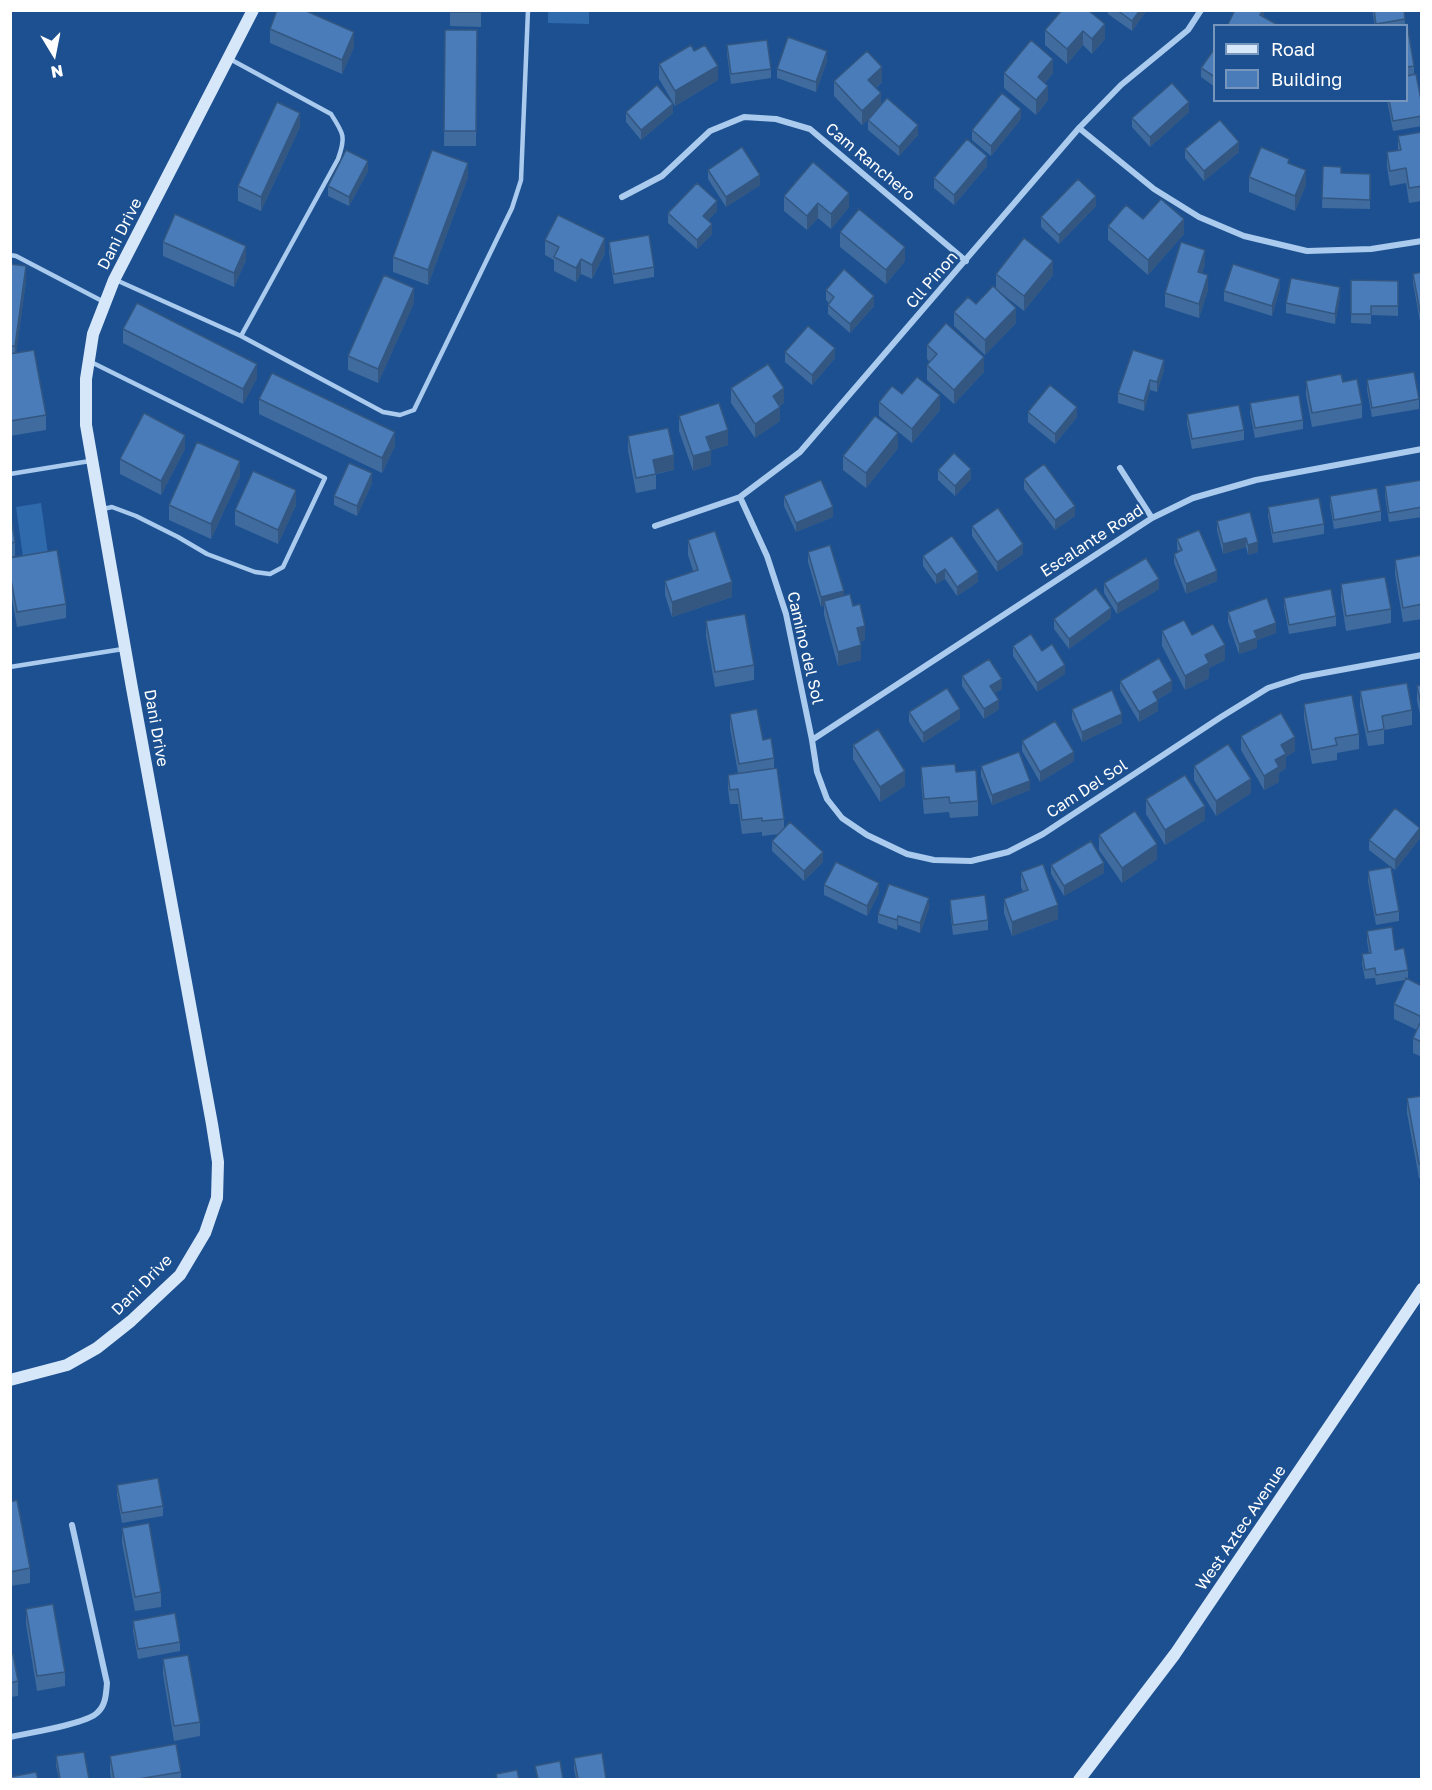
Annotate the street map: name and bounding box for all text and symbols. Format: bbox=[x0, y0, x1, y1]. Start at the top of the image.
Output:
north arrow bbox=[24, 24, 84, 84]
legend bbox=[1213, 24, 1408, 102]
text: Road bbox=[1271, 38, 1315, 60]
text: N bbox=[49, 61, 65, 83]
text: Building bbox=[1271, 68, 1342, 90]
street label: Cam Ranchero bbox=[821, 119, 919, 205]
street label: Dani Drive bbox=[94, 195, 146, 273]
street label: Cll Pinon bbox=[902, 248, 962, 312]
street label: Escalante Road bbox=[1037, 501, 1147, 581]
street label: Camino del Sol bbox=[783, 590, 827, 706]
street label: Dani Drive bbox=[140, 688, 172, 768]
street label: Cam Del Sol bbox=[1043, 756, 1131, 822]
street label: Dani Drive bbox=[108, 1251, 176, 1319]
street label: West Aztec Avenue bbox=[1192, 1462, 1290, 1594]

